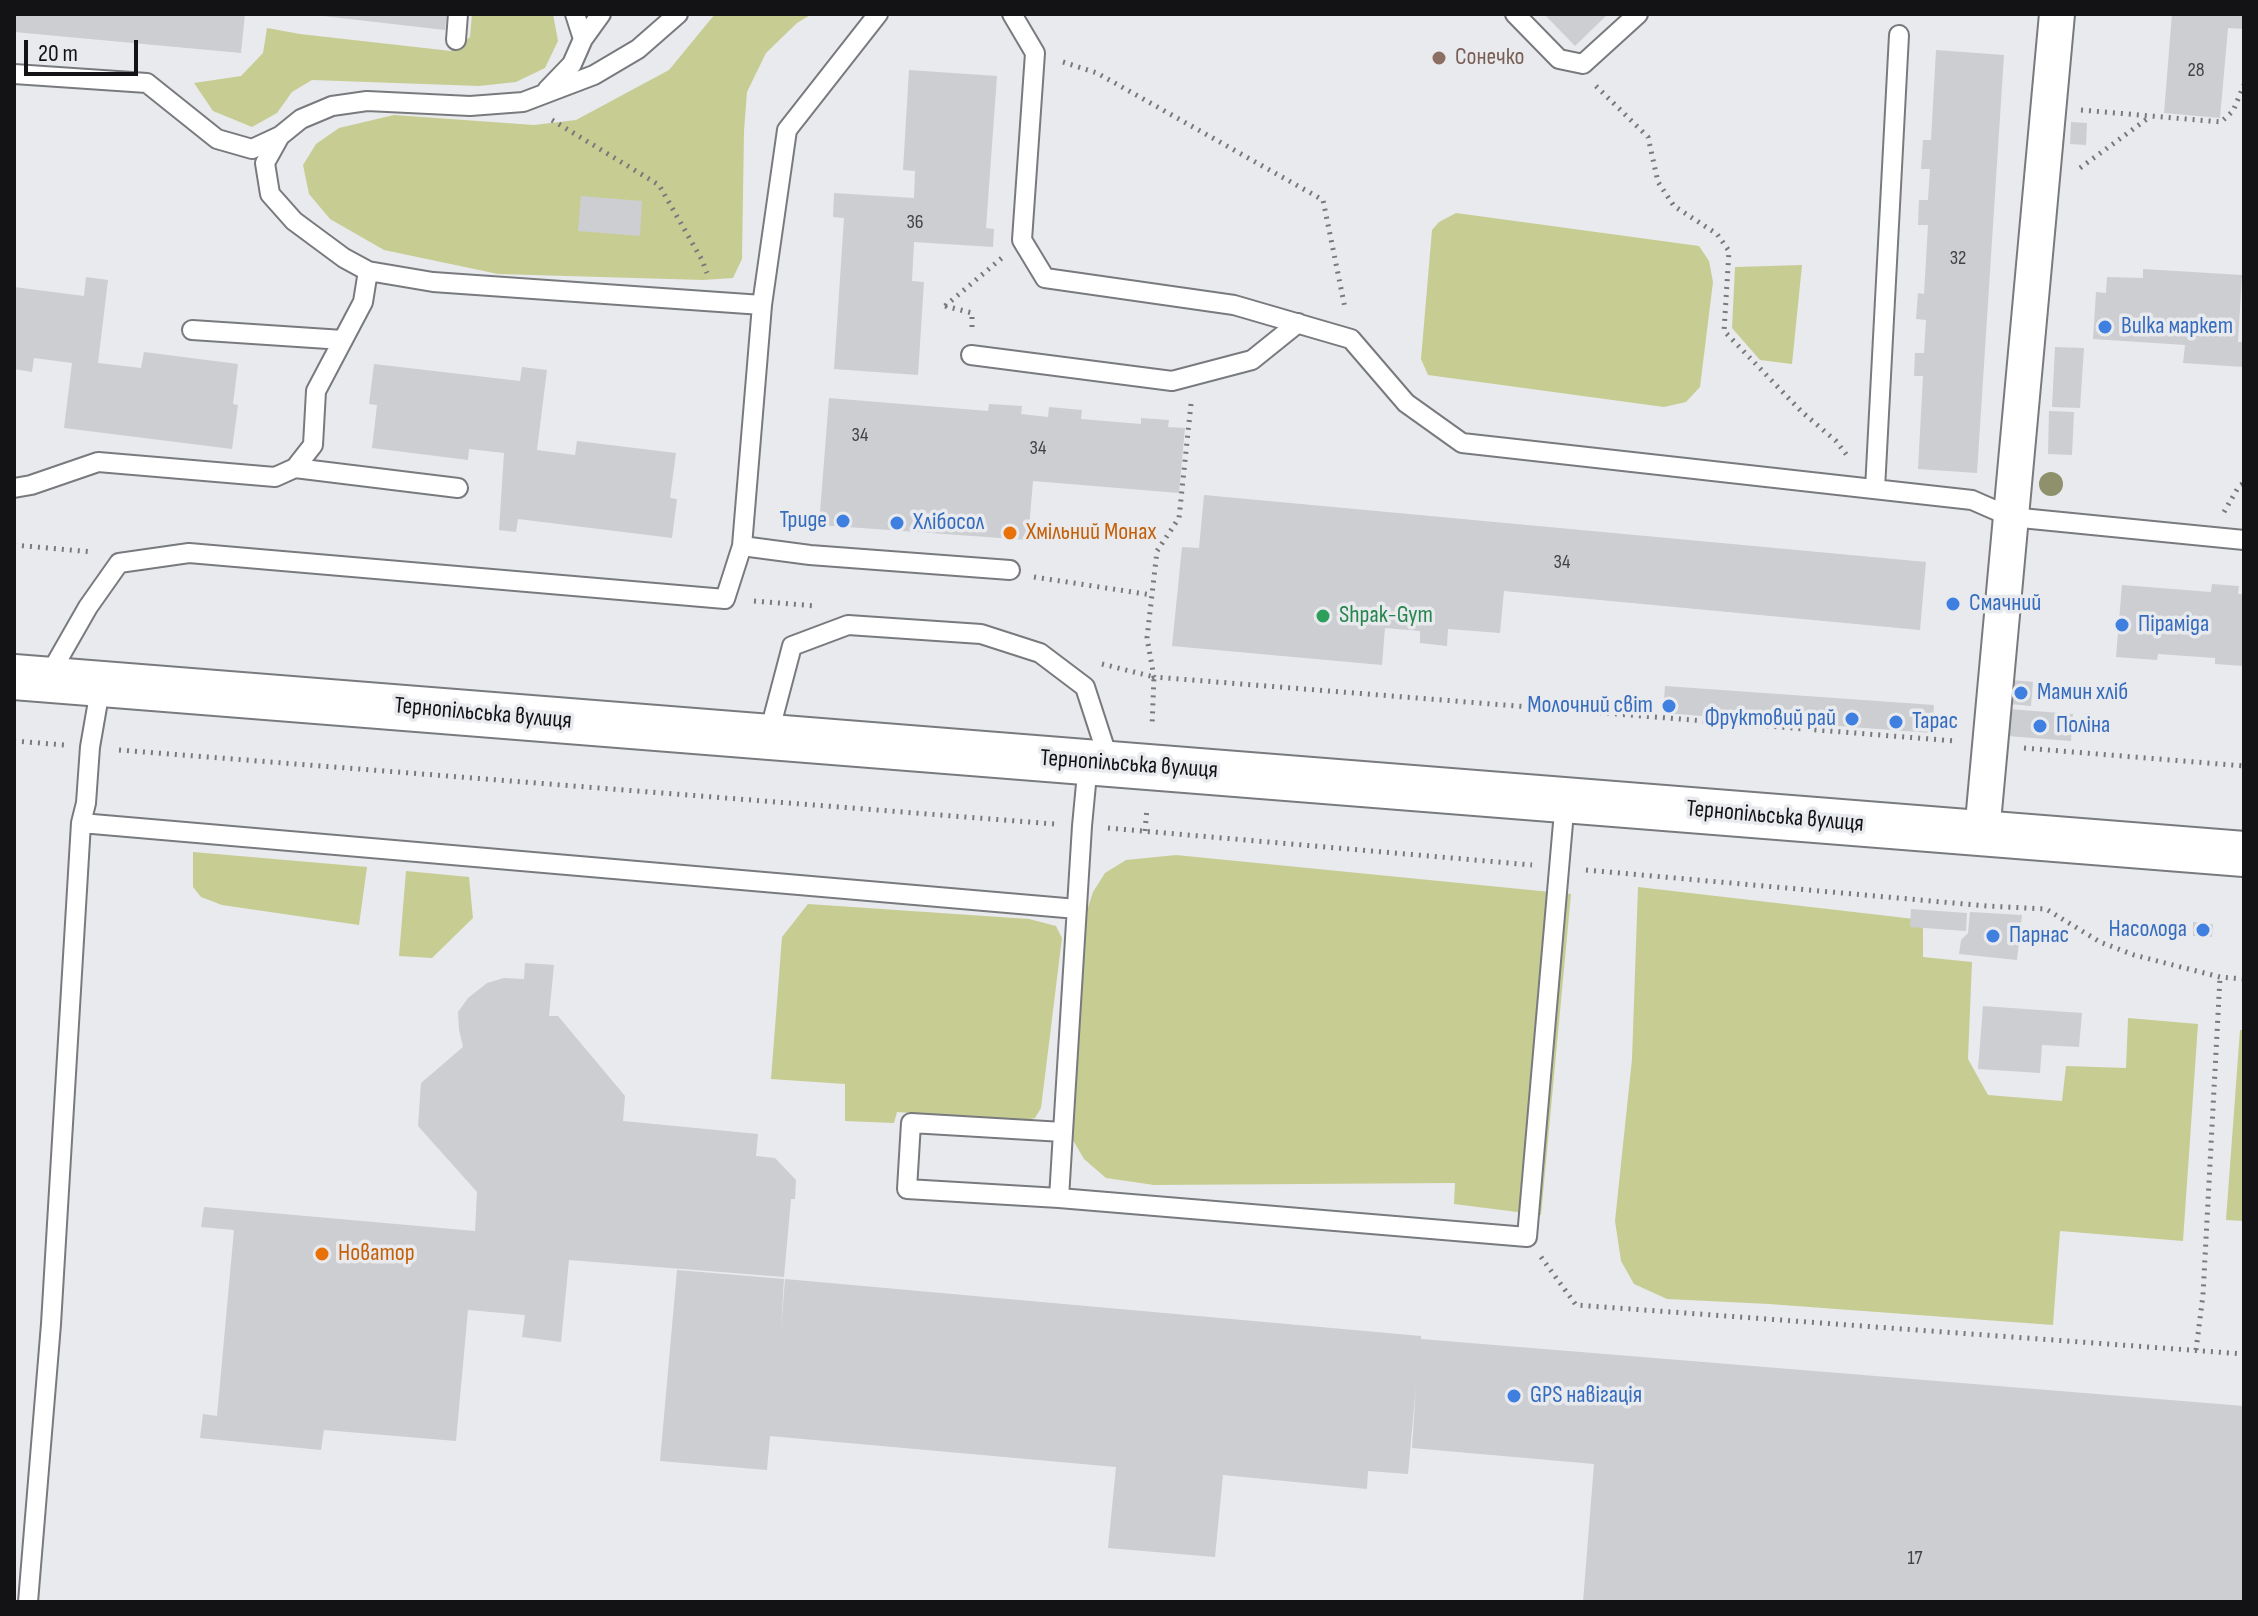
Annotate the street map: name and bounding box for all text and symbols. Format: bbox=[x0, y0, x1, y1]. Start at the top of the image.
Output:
scale bar bbox=[28, 24, 142, 74]
text: 20 m bbox=[38, 39, 78, 68]
place label: Сонечко bbox=[1455, 44, 1524, 72]
marker: Сонечко bbox=[1430, 49, 1448, 67]
house number: 28 bbox=[2188, 59, 2204, 83]
house number: 36 bbox=[906, 211, 924, 235]
house number: 32 bbox=[1950, 247, 1966, 271]
place label: Bulka маркет bbox=[2121, 313, 2233, 341]
marker: Bulka маркет bbox=[2096, 318, 2114, 336]
house number: 34 bbox=[852, 424, 868, 448]
house number: 34 bbox=[1030, 437, 1046, 461]
place label: Триде bbox=[779, 507, 827, 535]
place label: Хлібосол bbox=[913, 509, 984, 537]
marker: Триде bbox=[834, 512, 852, 530]
marker: Хлібосол bbox=[888, 514, 906, 532]
place label: Хмільний Монах bbox=[1026, 519, 1156, 547]
marker: Хмільний Монах bbox=[1001, 524, 1019, 542]
house number: 34 bbox=[1554, 551, 1570, 575]
place label: Смачний bbox=[1969, 590, 2041, 618]
marker: Смачний bbox=[1944, 595, 1962, 613]
place label: Shpak-Gym bbox=[1339, 602, 1433, 630]
marker: Shpak-Gym bbox=[1314, 607, 1332, 625]
place label: Піраміда bbox=[2138, 611, 2209, 639]
marker: Піраміда bbox=[2113, 616, 2131, 634]
place label: Мамин хліб bbox=[2037, 679, 2128, 707]
marker: Мамин хліб bbox=[2012, 684, 2030, 702]
street label: Тернопільська вулиця bbox=[393, 692, 573, 736]
place label: Молочний світ bbox=[1527, 692, 1653, 720]
marker: Молочний світ bbox=[1660, 697, 1678, 715]
place label: Фруктовий рай bbox=[1704, 705, 1836, 733]
place label: Тарас bbox=[1912, 708, 1958, 736]
marker: Фруктовий рай bbox=[1843, 710, 1861, 728]
place label: Поліна bbox=[2056, 712, 2110, 740]
marker: Тарас bbox=[1887, 713, 1905, 731]
marker: Поліна bbox=[2031, 717, 2049, 735]
street label: Тернопільська вулиця bbox=[1039, 744, 1219, 786]
street label: Тернопільська вулиця bbox=[1685, 795, 1865, 839]
place label: Насолода bbox=[2108, 916, 2187, 944]
marker: Насолода bbox=[2194, 921, 2212, 939]
place label: Парнас bbox=[2009, 922, 2069, 950]
marker: Парнас bbox=[1984, 927, 2002, 945]
place label: Новатор bbox=[338, 1240, 415, 1268]
marker: Новатор bbox=[313, 1245, 331, 1263]
place label: GPS навігація bbox=[1530, 1382, 1642, 1410]
marker: GPS навігація bbox=[1505, 1387, 1523, 1405]
house number: 17 bbox=[1908, 1547, 1922, 1571]

